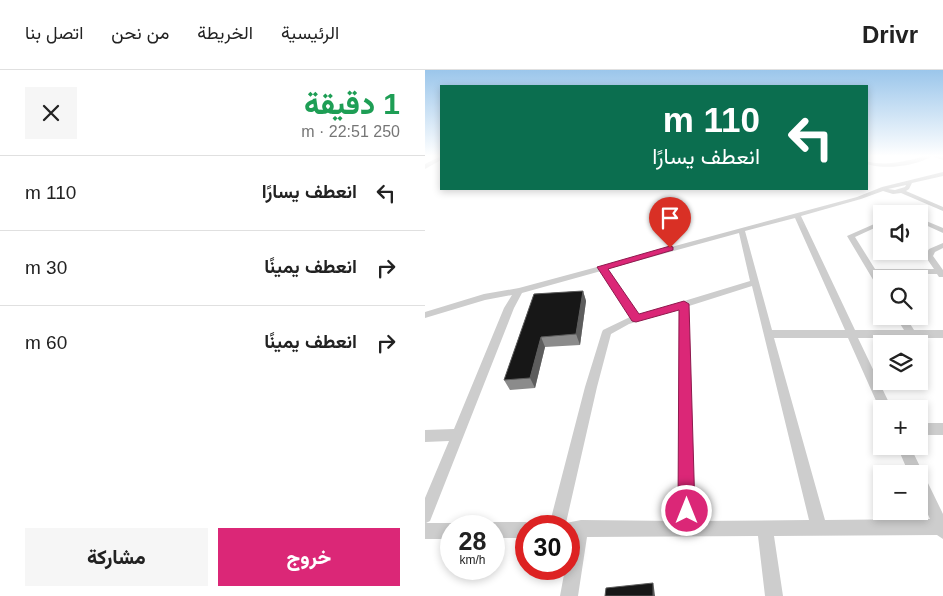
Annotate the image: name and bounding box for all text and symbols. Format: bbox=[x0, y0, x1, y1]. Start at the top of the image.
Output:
text: Drivr bbox=[862, 21, 918, 48]
text: اتصل بنا bbox=[25, 23, 83, 43]
text: من نحن bbox=[111, 23, 169, 43]
text: الخريطة bbox=[197, 23, 253, 43]
text: الرئيسية bbox=[281, 23, 339, 43]
button: close bbox=[25, 87, 77, 139]
text: 1 دقيقة bbox=[304, 87, 400, 120]
text: 110 m bbox=[663, 100, 760, 139]
icon: left bbox=[778, 105, 843, 170]
text: 250 m · 22:51 bbox=[301, 123, 400, 140]
text: انعطف يسارًا bbox=[652, 144, 760, 169]
icon: left bbox=[372, 179, 400, 207]
text: انعطف يسارًا bbox=[262, 181, 357, 202]
text: 110 m bbox=[25, 182, 76, 203]
pin bbox=[649, 197, 691, 248]
icon: arrive bbox=[656, 204, 684, 232]
map controls bbox=[873, 205, 928, 520]
button: sound bbox=[873, 205, 928, 260]
icon: right bbox=[372, 254, 400, 282]
text: انعطف يمينًا bbox=[264, 256, 357, 277]
text: 30 m bbox=[25, 257, 67, 278]
button: search bbox=[873, 270, 928, 325]
icon: right bbox=[372, 329, 400, 357]
text: انعطف يمينًا bbox=[264, 331, 357, 352]
text: 60 m bbox=[25, 332, 67, 353]
button: layers bbox=[873, 335, 928, 390]
button: + bbox=[873, 400, 928, 455]
button: − bbox=[873, 465, 928, 520]
position arrow bbox=[660, 484, 712, 536]
speed limit sign: 30 bbox=[515, 515, 580, 580]
text: 28 bbox=[459, 527, 486, 555]
button: مشاركة bbox=[25, 528, 208, 586]
button: خروج bbox=[218, 528, 400, 586]
text: km/h bbox=[459, 553, 486, 567]

